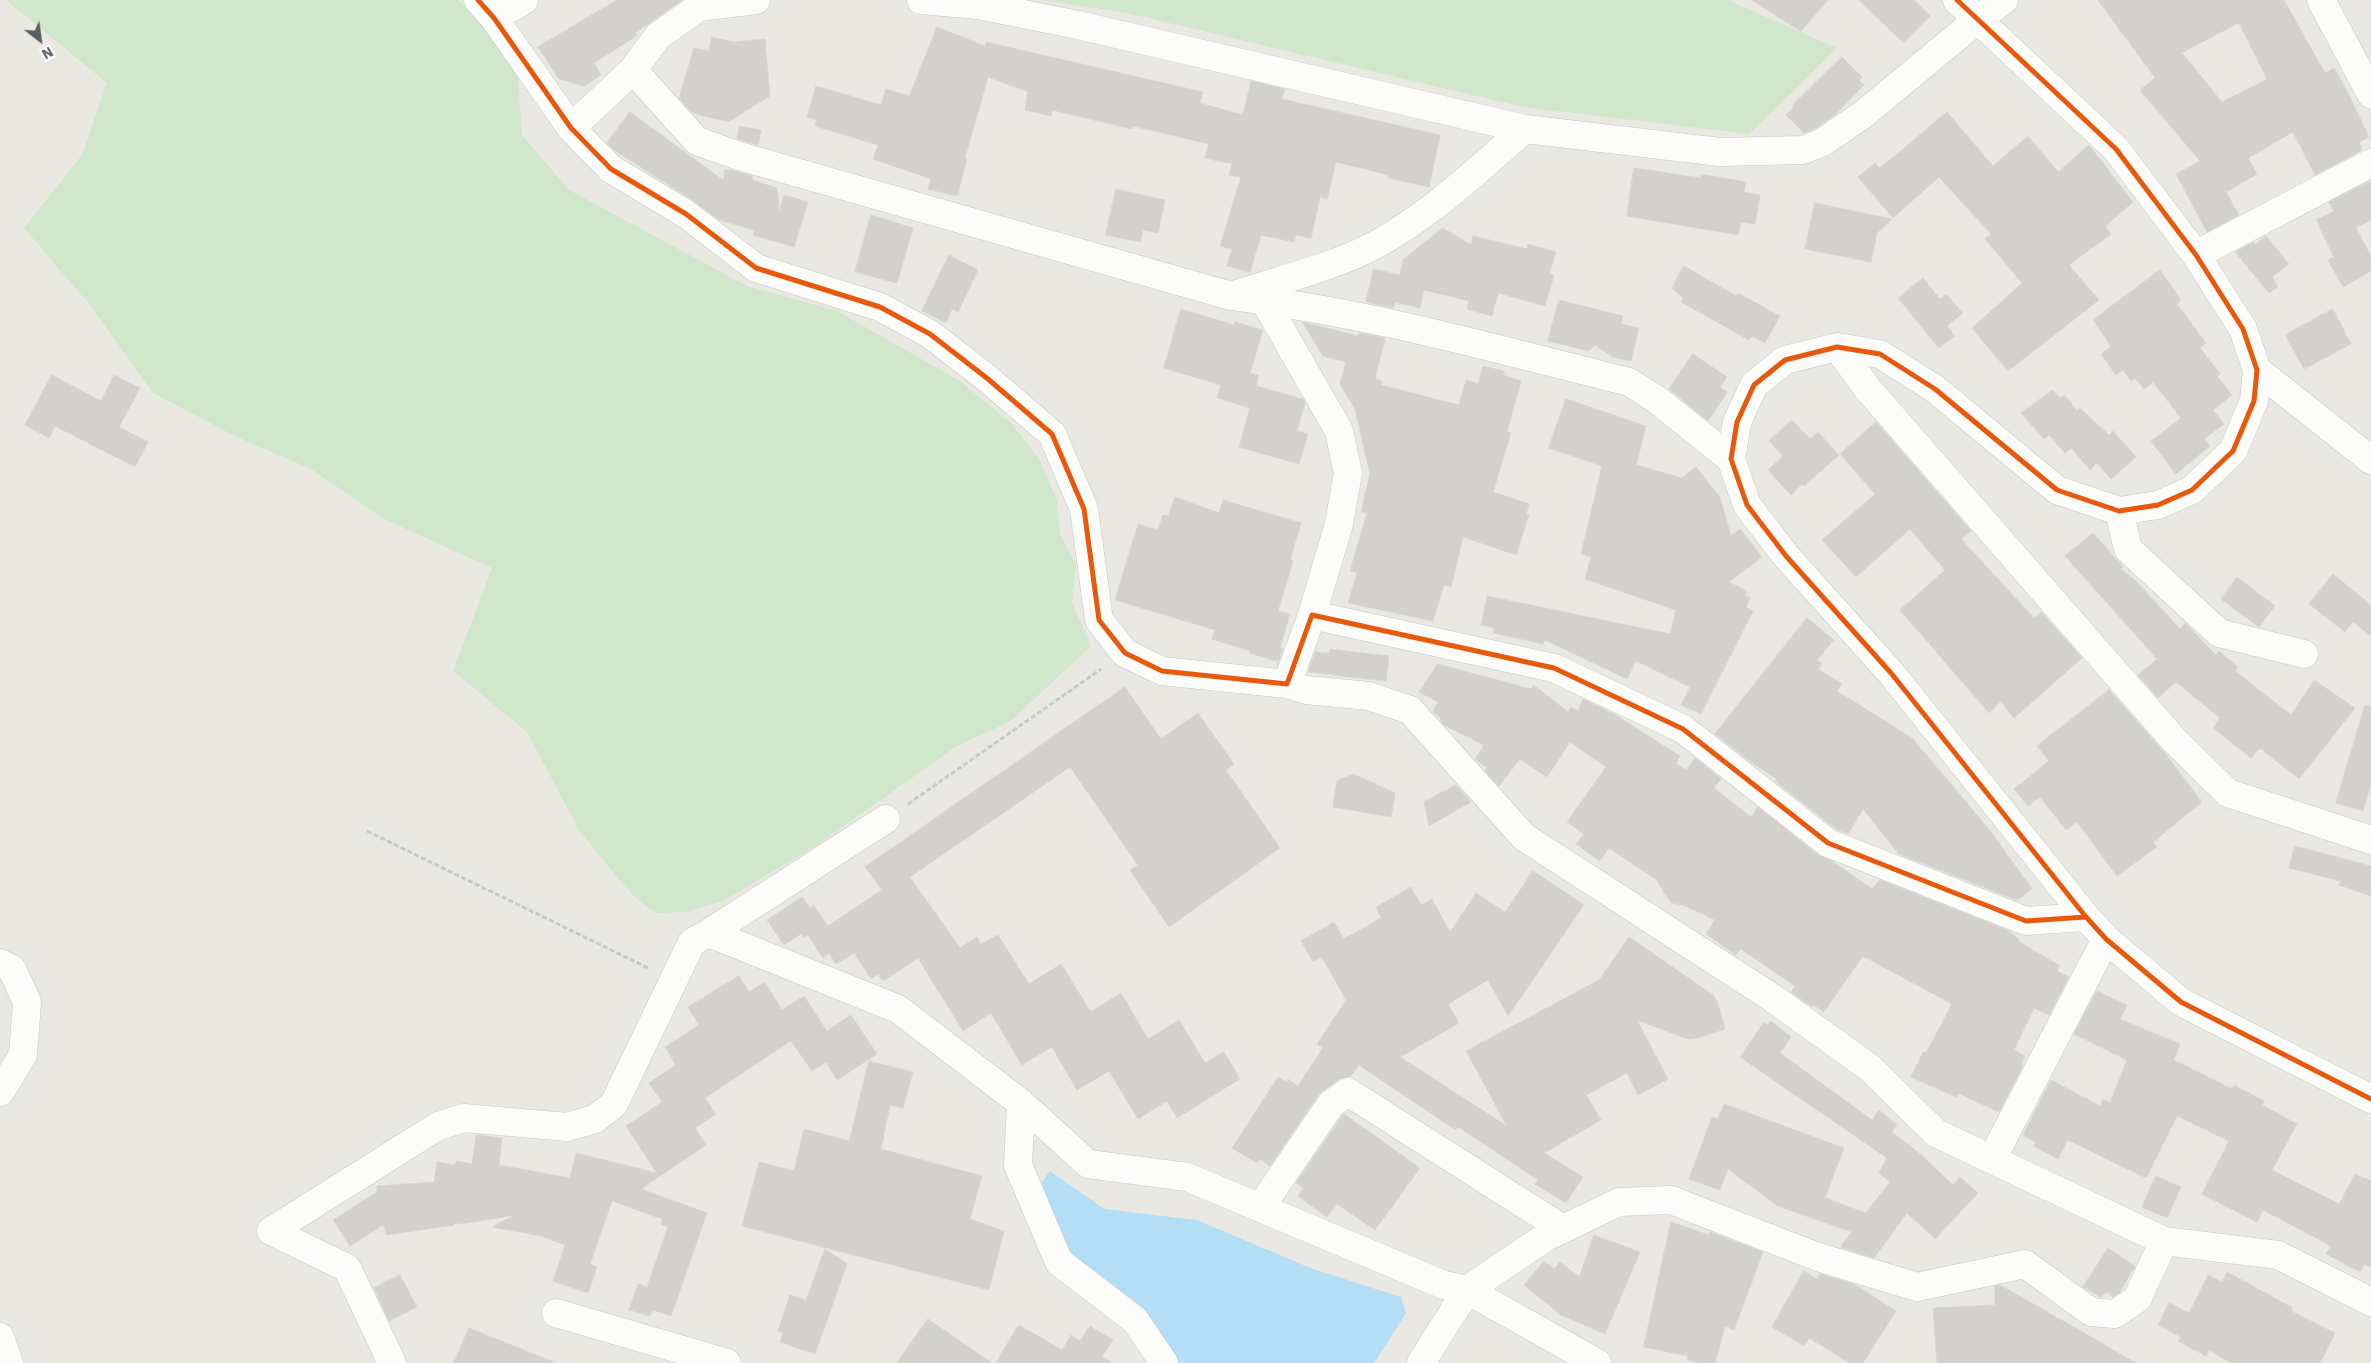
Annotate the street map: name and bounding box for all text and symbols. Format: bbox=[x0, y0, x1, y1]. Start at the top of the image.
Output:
north arrow bbox=[15, 15, 65, 65]
text: N bbox=[39, 43, 56, 63]

